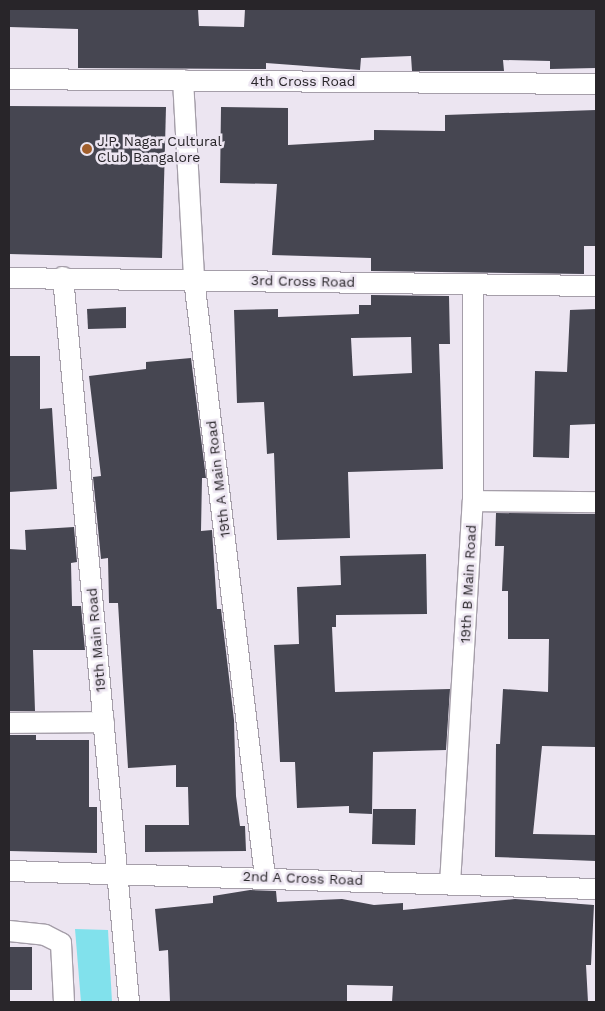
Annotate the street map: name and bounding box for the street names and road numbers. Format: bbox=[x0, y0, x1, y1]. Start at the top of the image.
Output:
street label: 4th Cross Road bbox=[250, 73, 356, 89]
street label: 3rd Cross Road bbox=[251, 272, 355, 290]
street label: 19th A Main Road bbox=[202, 419, 234, 539]
street label: 19th B Main Road bbox=[457, 524, 479, 644]
street label: 19th Main Road bbox=[83, 587, 109, 693]
street label: 2nd A Cross Road bbox=[242, 867, 364, 889]

